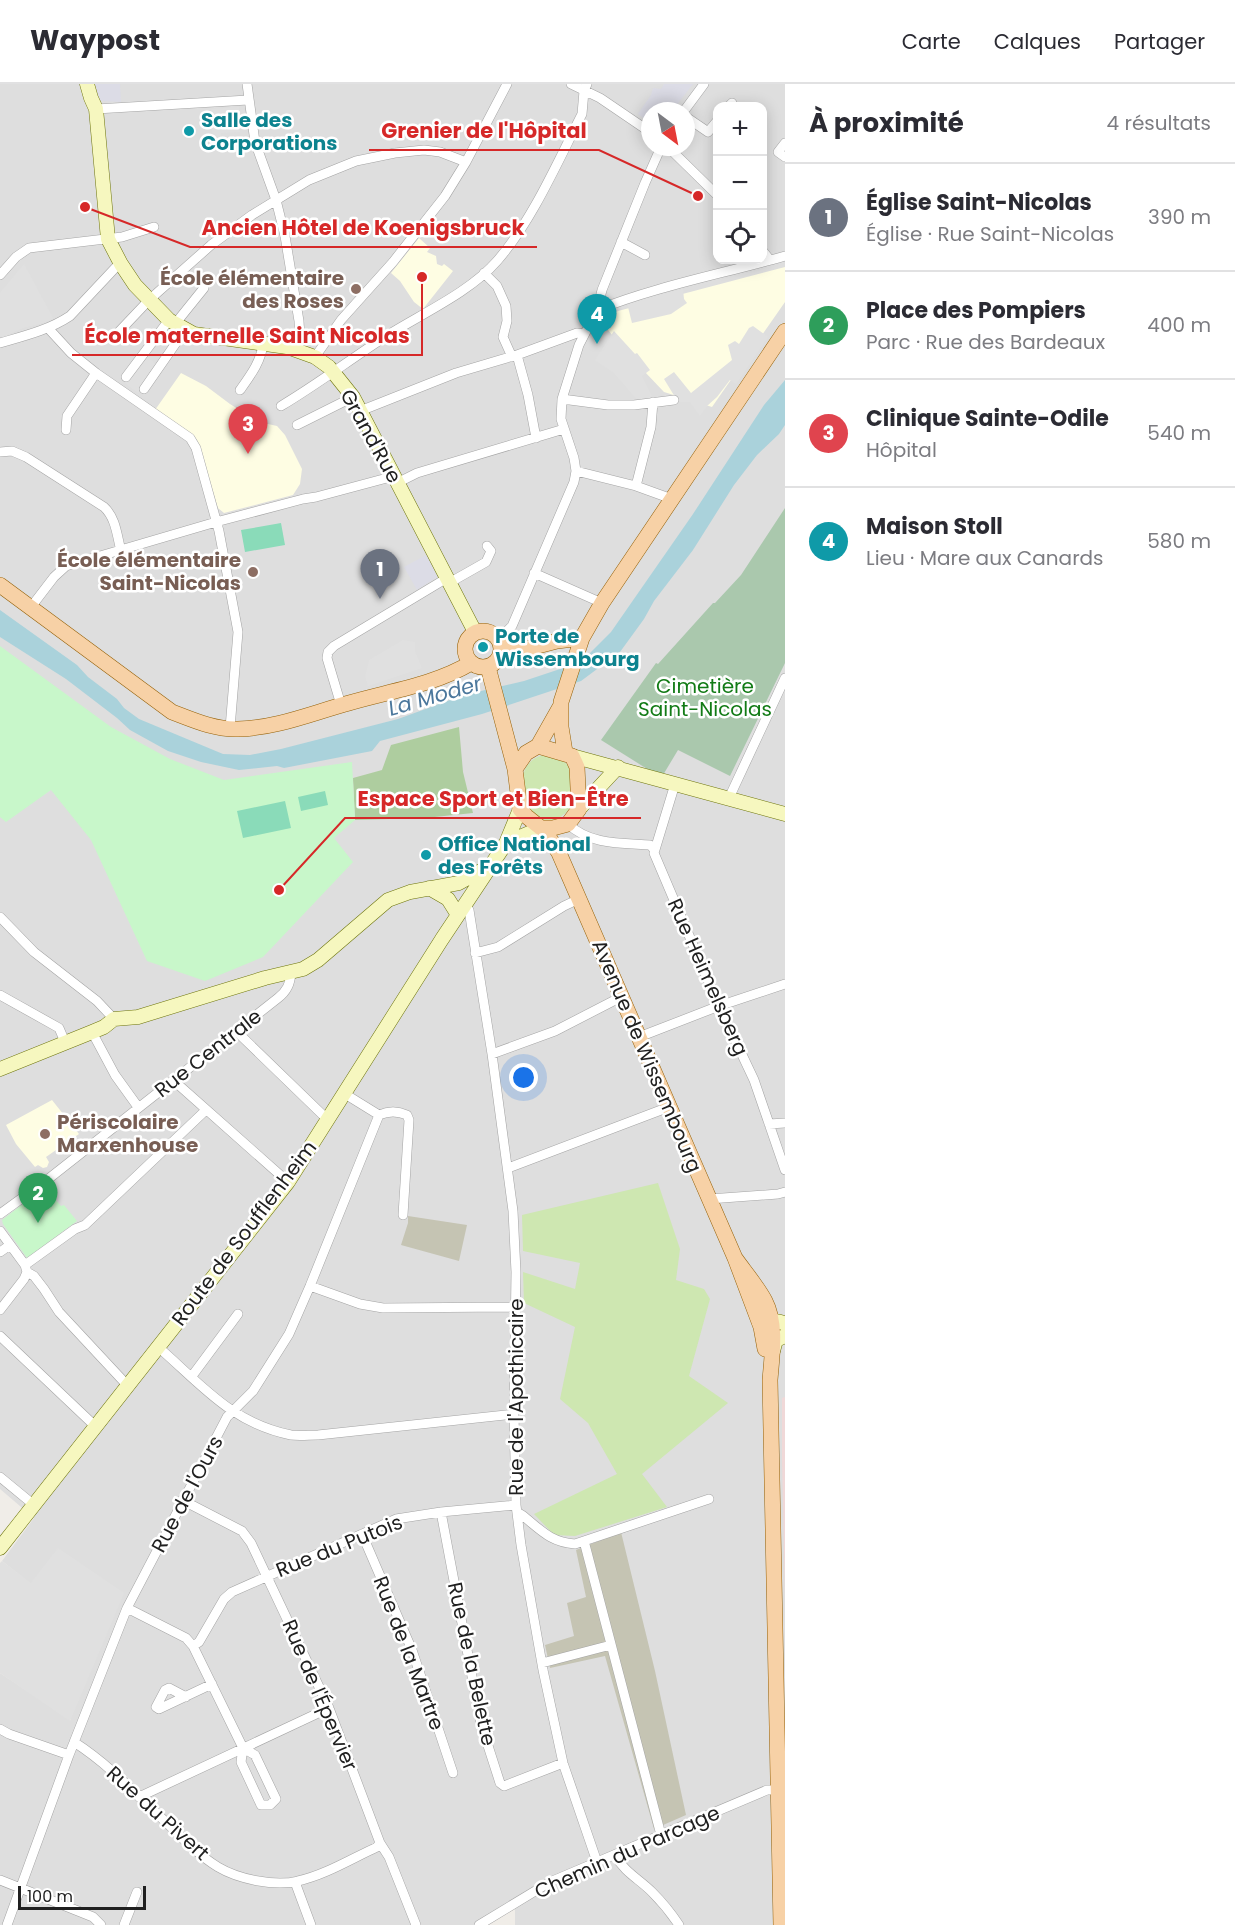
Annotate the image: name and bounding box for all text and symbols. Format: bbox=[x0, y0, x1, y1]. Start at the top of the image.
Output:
text: Waypost bbox=[30, 21, 160, 60]
text: Carte bbox=[902, 27, 961, 56]
text: Calques bbox=[994, 27, 1081, 56]
text: Partager bbox=[1114, 27, 1205, 56]
north arrow bbox=[641, 102, 695, 156]
map controls bbox=[713, 102, 767, 264]
button: + bbox=[713, 102, 767, 156]
text: À proximité bbox=[809, 105, 964, 141]
place label: Salle des Corporations bbox=[201, 106, 337, 157]
text: 4 résultats bbox=[1107, 109, 1211, 137]
callout: Grenier de l'Hôpital bbox=[369, 111, 599, 150]
text: Grenier de l'Hôpital bbox=[381, 116, 587, 145]
marker: Salle des Corporations bbox=[182, 124, 196, 138]
button: − bbox=[713, 156, 767, 210]
text: Église Saint-Nicolas bbox=[866, 187, 1092, 218]
text: 1 bbox=[825, 203, 832, 231]
text: 390 m bbox=[1148, 203, 1211, 231]
callout: Ancien Hôtel de Koenigsbruck bbox=[190, 208, 537, 247]
button: locate bbox=[713, 210, 767, 264]
text: Ancien Hôtel de Koenigsbruck bbox=[202, 213, 524, 242]
text: Église · Rue Saint-Nicolas bbox=[866, 220, 1114, 248]
place label: École élémentaire des Roses bbox=[160, 264, 344, 315]
marker: École élémentaire des Roses bbox=[349, 282, 363, 296]
pin: 4 bbox=[578, 294, 616, 344]
text: Place des Pompiers bbox=[866, 295, 1086, 326]
text: 2 bbox=[823, 311, 834, 339]
text: 400 m bbox=[1147, 311, 1211, 339]
callout: École maternelle Saint Nicolas bbox=[72, 316, 422, 355]
text: École maternelle Saint Nicolas bbox=[84, 321, 410, 350]
text: Parc · Rue des Bardeaux bbox=[866, 328, 1105, 356]
street label: Grand'Rue bbox=[334, 384, 408, 488]
text: Clinique Sainte-Odile bbox=[866, 403, 1109, 434]
pin: 3 bbox=[228, 404, 268, 454]
text: 3 bbox=[822, 419, 835, 447]
text: 540 m bbox=[1147, 419, 1211, 447]
text: Hôpital bbox=[866, 436, 937, 464]
text: Maison Stoll bbox=[866, 511, 1003, 542]
text: 4 bbox=[822, 527, 835, 555]
text: 580 m bbox=[1147, 527, 1211, 555]
text: Lieu · Mare aux Canards bbox=[866, 544, 1104, 572]
place label: École élémentaire Saint-Nicolas bbox=[57, 546, 241, 597]
pin: 1 bbox=[360, 550, 400, 599]
marker: École élémentaire Saint-Nicolas bbox=[246, 565, 260, 579]
place label: Porte de Wissembourg bbox=[495, 622, 640, 673]
marker: Porte de Wissembourg bbox=[476, 640, 490, 654]
water label: La Moder bbox=[385, 668, 486, 723]
park label: Cimetière Saint-Nicolas bbox=[638, 672, 772, 723]
callout: Espace Sport et Bien-Être bbox=[345, 779, 641, 818]
text: Espace Sport et Bien-Être bbox=[357, 784, 629, 813]
place label: Office National des Forêts bbox=[438, 830, 591, 881]
marker: Office National des Forêts bbox=[419, 848, 433, 862]
street label: Rue Heimelsberg bbox=[661, 894, 755, 1060]
street label: Avenue de Wissembourg bbox=[585, 935, 709, 1177]
street label: Rue Centrale bbox=[149, 1002, 267, 1104]
your location bbox=[509, 1063, 538, 1092]
place label: Périscolaire Marxenhouse bbox=[57, 1108, 198, 1159]
marker: Périscolaire Marxenhouse bbox=[38, 1127, 52, 1141]
street label: Route de Soufflenheim bbox=[165, 1135, 323, 1331]
pin: 2 bbox=[18, 1174, 57, 1223]
street label: Rue de l'Apothicaire bbox=[502, 1298, 530, 1496]
street label: Rue de l'Ours bbox=[144, 1431, 230, 1557]
street label: Rue du Putois bbox=[272, 1508, 406, 1584]
street label: Rue de la Martre bbox=[367, 1572, 451, 1734]
street label: Rue de la Belette bbox=[441, 1580, 503, 1748]
street label: Rue de l'Épervier bbox=[276, 1615, 364, 1775]
street label: Rue du Pivert bbox=[101, 1759, 215, 1867]
street label: Chemin du Parcage bbox=[530, 1799, 724, 1905]
scale bar bbox=[18, 1883, 146, 1910]
text: 100 m bbox=[27, 1885, 73, 1908]

